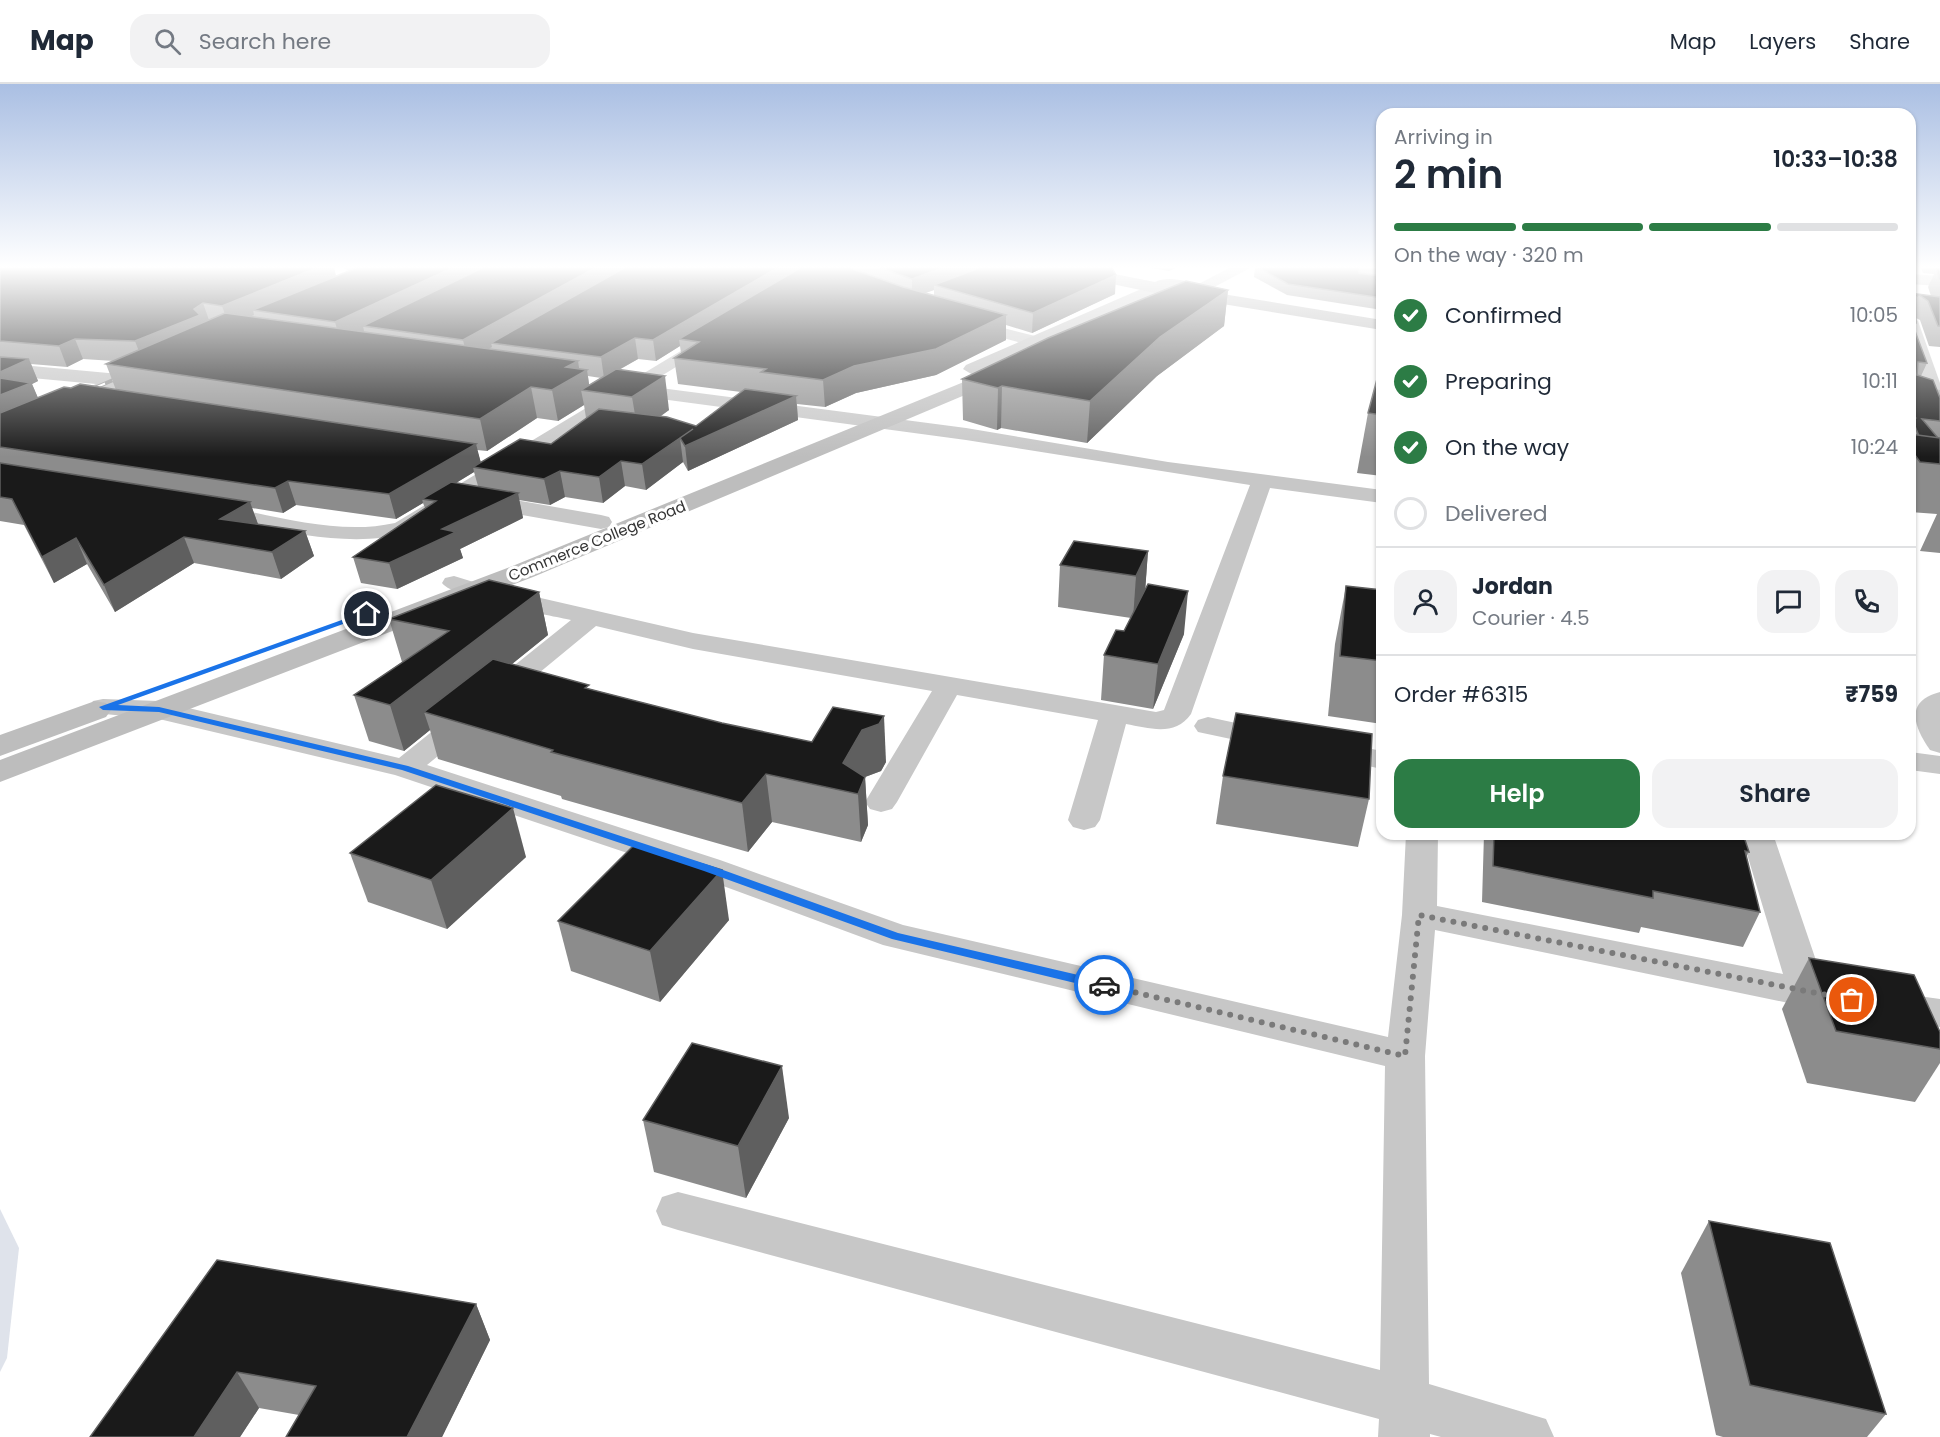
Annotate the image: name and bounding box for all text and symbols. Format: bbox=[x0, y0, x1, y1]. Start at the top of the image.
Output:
search box bbox=[130, 14, 550, 68]
text: Map bbox=[30, 21, 94, 60]
icon: search bbox=[151, 25, 184, 58]
text: Search here bbox=[199, 26, 331, 57]
text: Map bbox=[1670, 27, 1716, 56]
text: Layers bbox=[1749, 27, 1816, 56]
text: Share bbox=[1849, 27, 1910, 56]
text: Arriving in bbox=[1394, 123, 1493, 151]
text: 10:33–10:38 bbox=[1773, 144, 1898, 175]
text: 2 min bbox=[1394, 147, 1503, 202]
text: On the way · 320 m bbox=[1394, 241, 1584, 269]
icon: check bbox=[1394, 299, 1427, 332]
text: Confirmed bbox=[1445, 300, 1562, 331]
text: 10:05 bbox=[1850, 301, 1898, 329]
icon: check bbox=[1394, 365, 1427, 398]
text: Preparing bbox=[1445, 366, 1552, 397]
text: 10:11 bbox=[1862, 367, 1898, 395]
icon: check bbox=[1394, 431, 1427, 464]
text: On the way bbox=[1445, 432, 1569, 463]
text: 10:24 bbox=[1851, 433, 1898, 461]
street label: Commerce College Road bbox=[505, 495, 689, 586]
text: Delivered bbox=[1445, 498, 1548, 529]
button: person bbox=[1394, 570, 1457, 633]
button: chat bbox=[1757, 570, 1820, 633]
button: phone bbox=[1835, 570, 1898, 633]
text: Jordan bbox=[1472, 571, 1553, 602]
pin bbox=[341, 588, 392, 639]
icon: home bbox=[350, 597, 383, 630]
text: Courier · 4.5 bbox=[1472, 604, 1590, 632]
text: Order #6315 bbox=[1394, 679, 1528, 710]
text: ₹759 bbox=[1845, 679, 1898, 710]
button: Help bbox=[1394, 759, 1640, 828]
button: Share bbox=[1652, 759, 1898, 828]
courier bbox=[1074, 955, 1134, 1015]
icon: car bbox=[1088, 969, 1121, 1002]
pin bbox=[1826, 974, 1877, 1025]
icon: bag bbox=[1835, 983, 1868, 1016]

